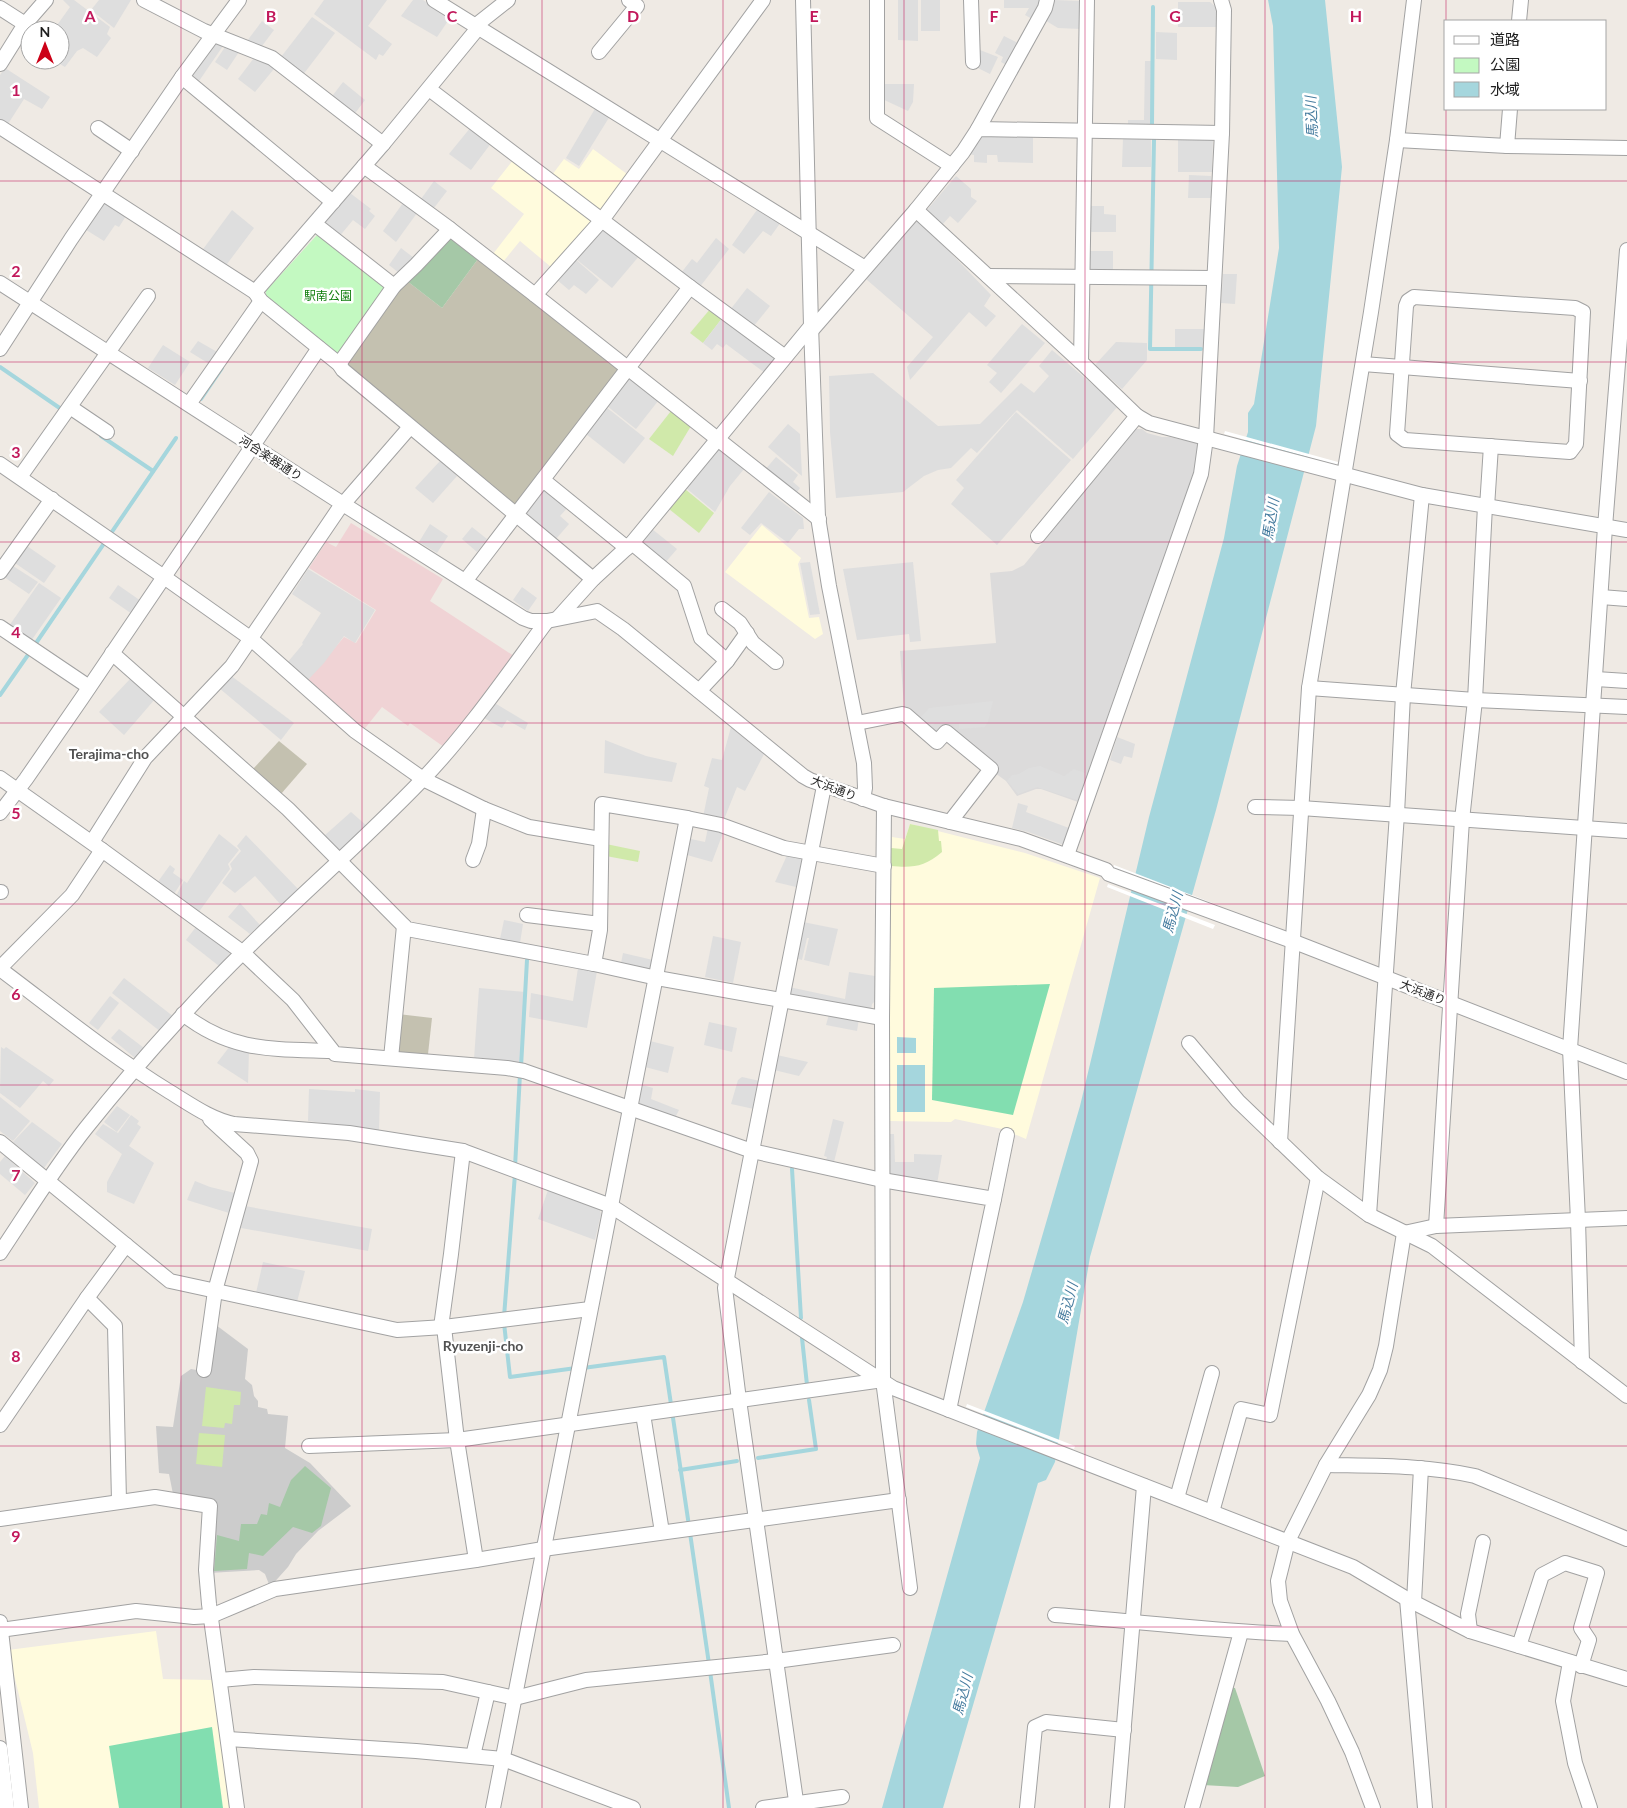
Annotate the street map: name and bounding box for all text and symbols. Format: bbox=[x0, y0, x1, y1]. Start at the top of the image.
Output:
text: A bbox=[83, 6, 96, 25]
text: B bbox=[266, 6, 276, 25]
text: C bbox=[447, 6, 458, 25]
text: D bbox=[627, 6, 639, 25]
text: E bbox=[809, 6, 819, 25]
text: F bbox=[989, 6, 999, 25]
text: G bbox=[1169, 6, 1181, 25]
text: H bbox=[1350, 6, 1362, 25]
north arrow bbox=[20, 20, 70, 70]
legend bbox=[1444, 20, 1607, 110]
text: N bbox=[40, 23, 50, 40]
text: 道路 bbox=[1490, 30, 1520, 48]
text: 公園 bbox=[1490, 55, 1520, 73]
text: 1 bbox=[11, 80, 21, 99]
text: 水域 bbox=[1490, 80, 1520, 98]
water label: 馬込川 bbox=[1301, 94, 1321, 138]
text: 2 bbox=[11, 261, 21, 280]
park label: 駅南公園 bbox=[304, 288, 352, 303]
street label: 河合楽器通り bbox=[237, 432, 305, 484]
text: 3 bbox=[11, 442, 21, 461]
water label: 馬込川 bbox=[1258, 495, 1282, 541]
text: 4 bbox=[11, 622, 21, 641]
district label: Terajima-cho bbox=[69, 745, 149, 762]
street label: 大浜通り bbox=[809, 772, 859, 804]
text: 5 bbox=[11, 803, 21, 822]
water label: 馬込川 bbox=[1158, 888, 1186, 934]
street label: 大浜通り bbox=[1398, 976, 1448, 1008]
text: 6 bbox=[11, 984, 21, 1003]
text: 7 bbox=[11, 1165, 21, 1184]
water label: 馬込川 bbox=[1053, 1279, 1081, 1325]
district label: Ryuzenji-cho bbox=[443, 1337, 523, 1354]
text: 8 bbox=[11, 1346, 21, 1365]
text: 9 bbox=[11, 1526, 21, 1545]
water label: 馬込川 bbox=[948, 1670, 976, 1716]

